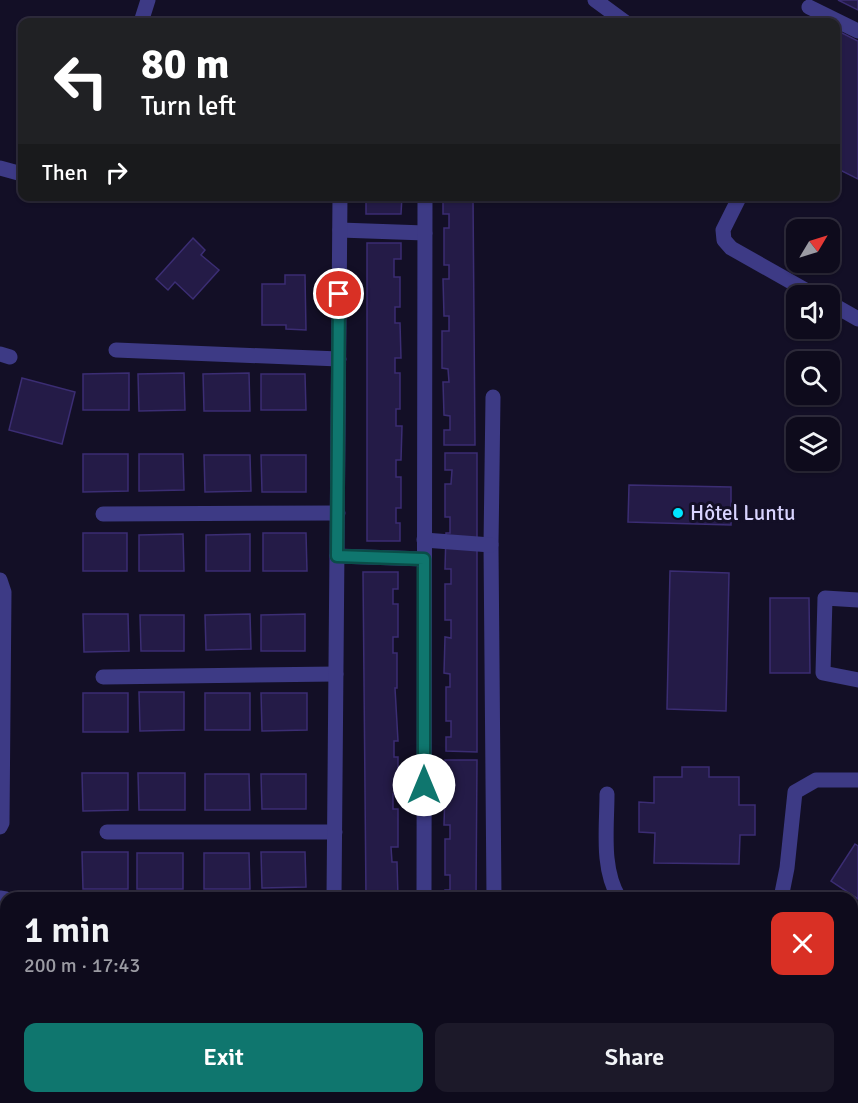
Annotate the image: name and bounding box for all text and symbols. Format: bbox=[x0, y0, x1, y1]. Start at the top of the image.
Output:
text: 80 m bbox=[141, 39, 230, 90]
icon: left bbox=[42, 42, 120, 120]
text: Turn left bbox=[141, 90, 236, 123]
icon: right bbox=[100, 156, 133, 189]
text: Then bbox=[42, 159, 88, 186]
north arrow bbox=[786, 219, 840, 273]
map controls bbox=[786, 219, 840, 471]
pin bbox=[313, 268, 364, 319]
icon: arrive bbox=[322, 277, 355, 310]
button: sound bbox=[786, 285, 840, 339]
button: search bbox=[786, 351, 840, 405]
button: layers bbox=[786, 417, 840, 471]
place label: Hôtel Luntu bbox=[690, 500, 796, 526]
marker: Hôtel Luntu bbox=[671, 506, 685, 520]
position arrow bbox=[392, 753, 456, 817]
text: 1 min bbox=[24, 908, 110, 953]
button: close bbox=[771, 912, 834, 975]
text: 200 m · 17:43 bbox=[24, 953, 140, 978]
button: Exit bbox=[24, 1023, 423, 1092]
button: Share bbox=[435, 1023, 834, 1092]

